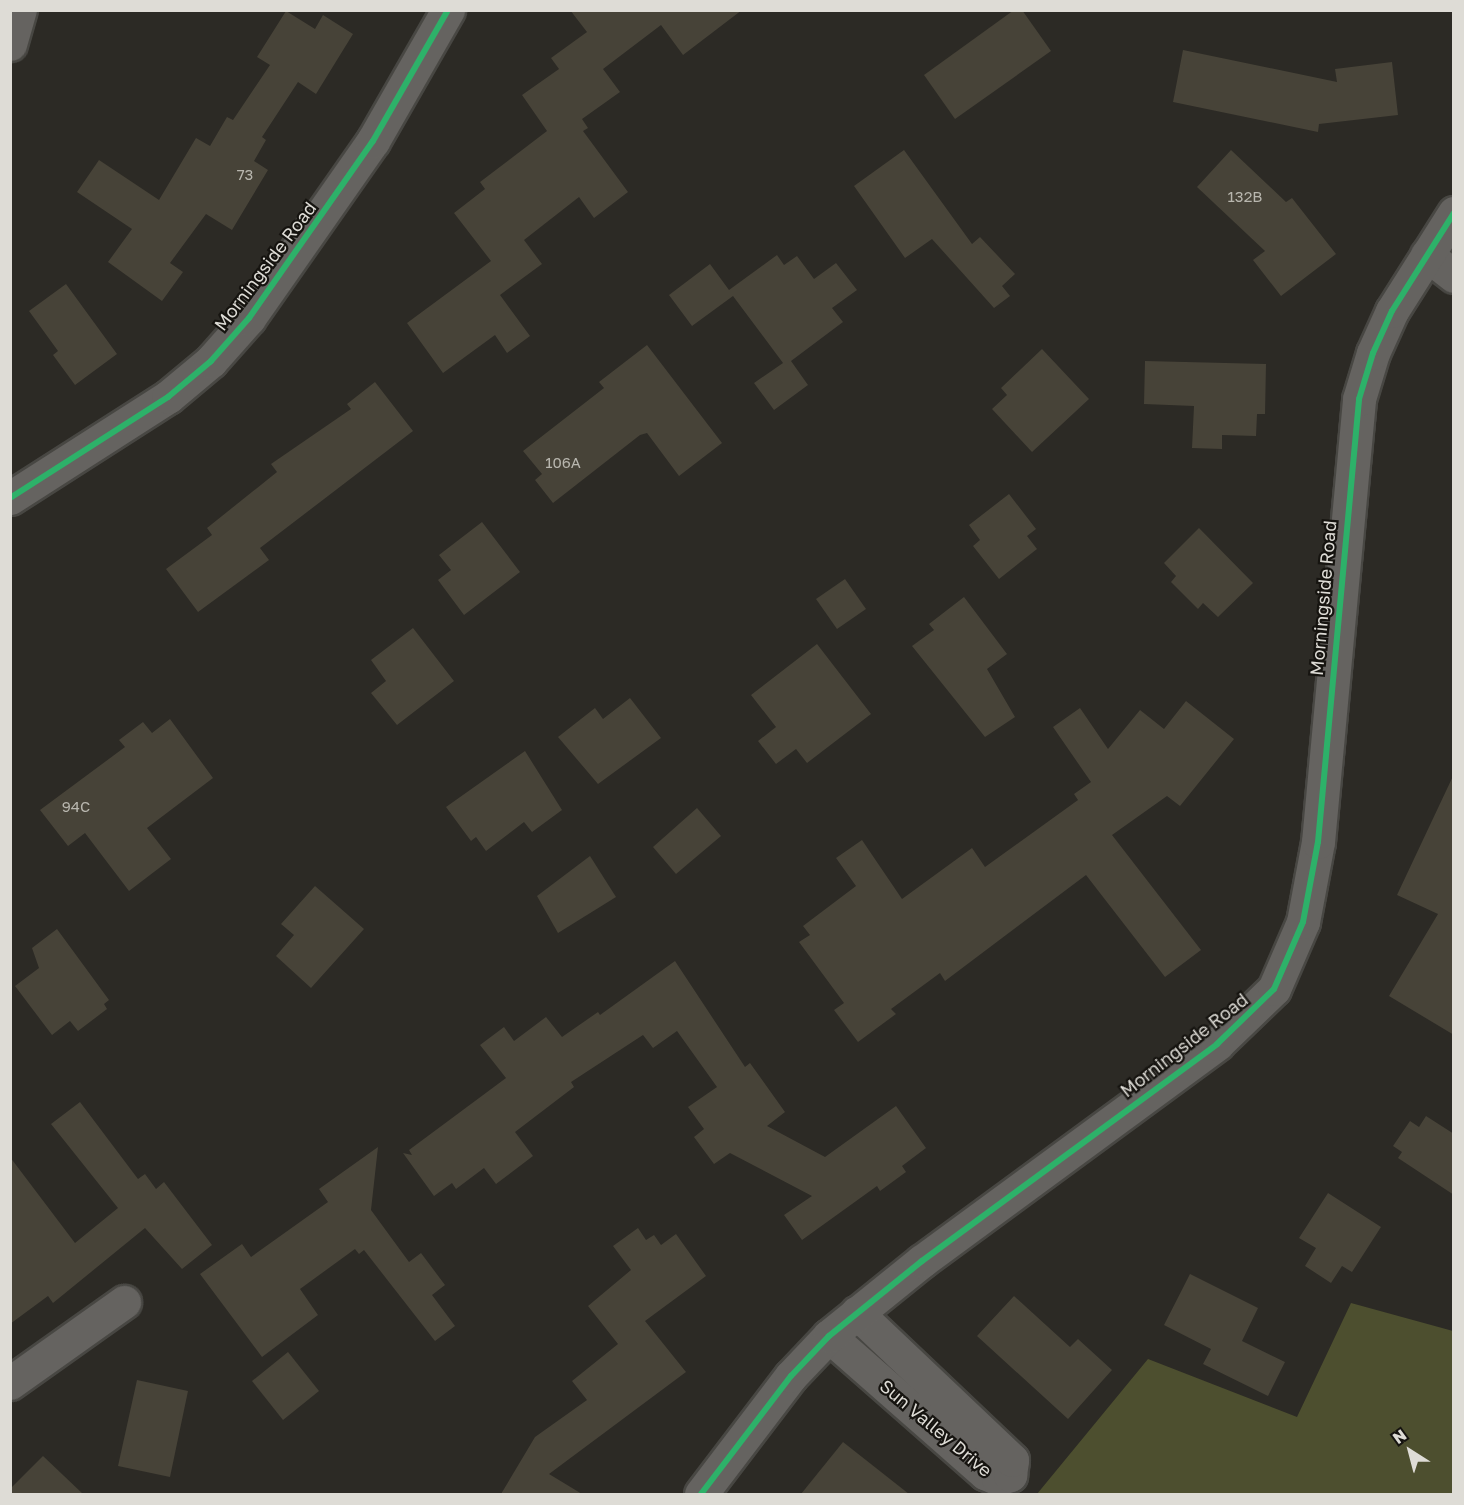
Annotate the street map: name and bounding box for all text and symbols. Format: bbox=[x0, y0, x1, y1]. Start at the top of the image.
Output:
house number: 73 bbox=[237, 166, 253, 184]
house number: 132B bbox=[1228, 188, 1262, 206]
street label: Morningside Road bbox=[209, 197, 321, 335]
house number: 106A bbox=[545, 454, 581, 472]
street label: Morningside Road bbox=[1305, 519, 1341, 677]
house number: 94C bbox=[62, 798, 90, 816]
street label: Morningside Road bbox=[1116, 989, 1252, 1101]
street label: Sun Valley Drive bbox=[876, 1375, 996, 1481]
north arrow bbox=[1380, 1421, 1440, 1481]
text: N bbox=[1389, 1425, 1410, 1448]

